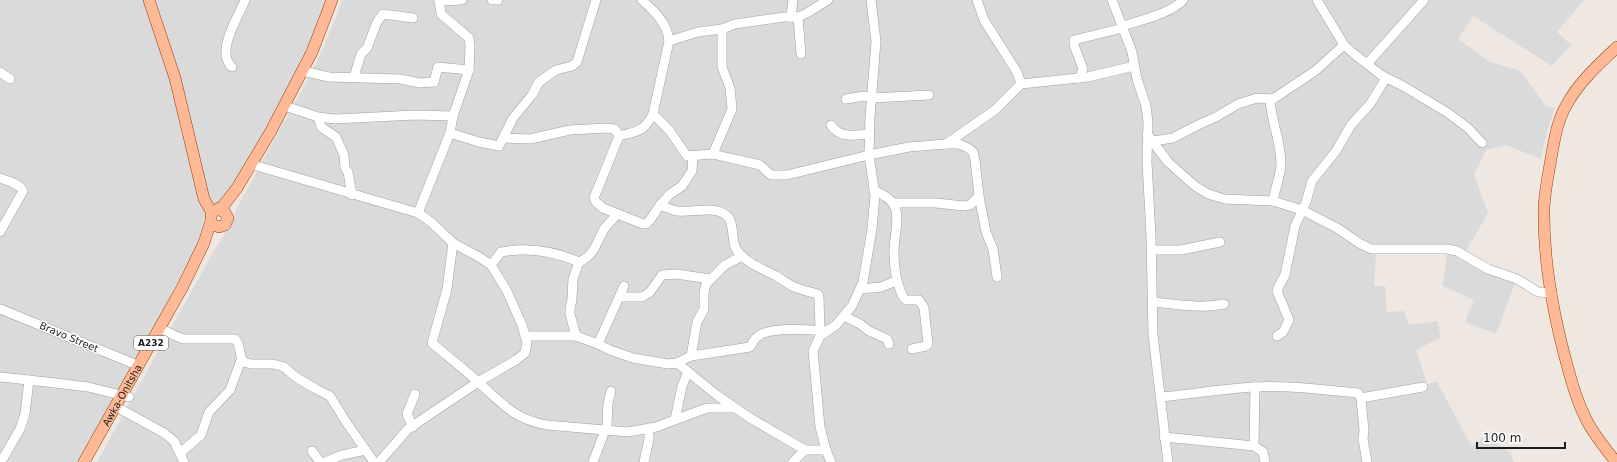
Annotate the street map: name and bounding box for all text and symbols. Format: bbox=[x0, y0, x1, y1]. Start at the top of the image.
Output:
street label: Bravo Street bbox=[38, 320, 100, 354]
road number: A232 bbox=[134, 336, 168, 350]
street label: Awka-Onitsha bbox=[100, 362, 143, 428]
scale bar bbox=[1477, 424, 1565, 450]
text: 100 m bbox=[1483, 431, 1521, 445]

